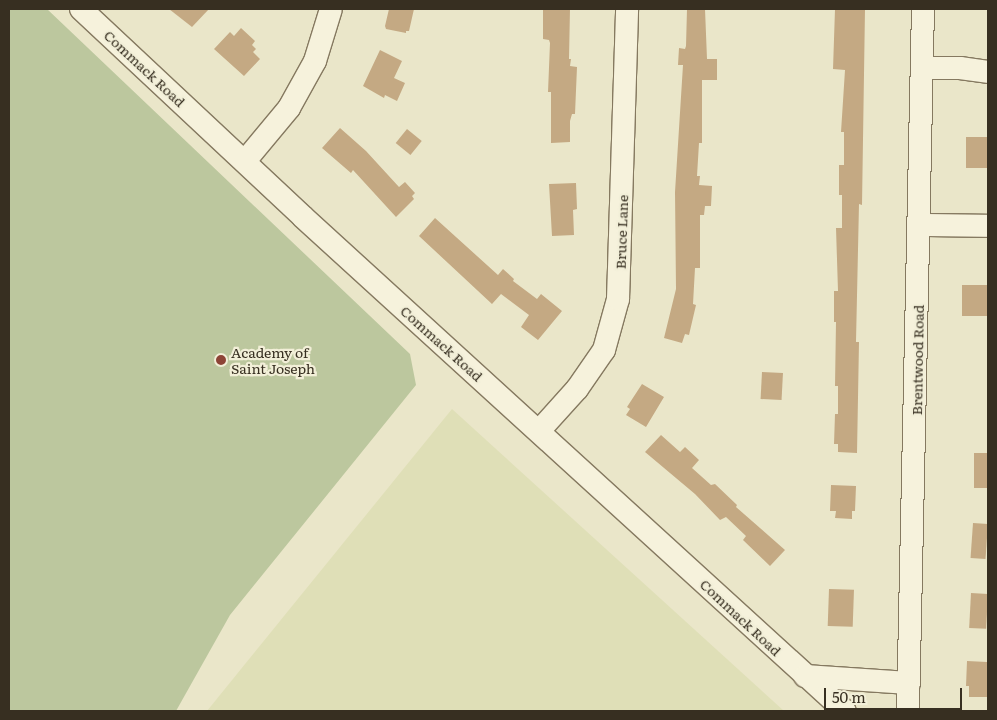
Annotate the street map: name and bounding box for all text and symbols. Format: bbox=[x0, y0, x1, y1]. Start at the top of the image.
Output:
street label: Commack Road bbox=[101, 26, 189, 110]
street label: Bruce Lane bbox=[611, 194, 631, 270]
street label: Commack Road bbox=[398, 302, 486, 384]
street label: Brentwood Road bbox=[908, 305, 926, 415]
place label: Academy of Saint Joseph bbox=[231, 344, 315, 377]
marker: Academy of Saint Joseph bbox=[215, 354, 227, 366]
street label: Commack Road bbox=[697, 575, 785, 659]
scale bar bbox=[827, 678, 964, 710]
text: 50 m bbox=[832, 685, 866, 708]

